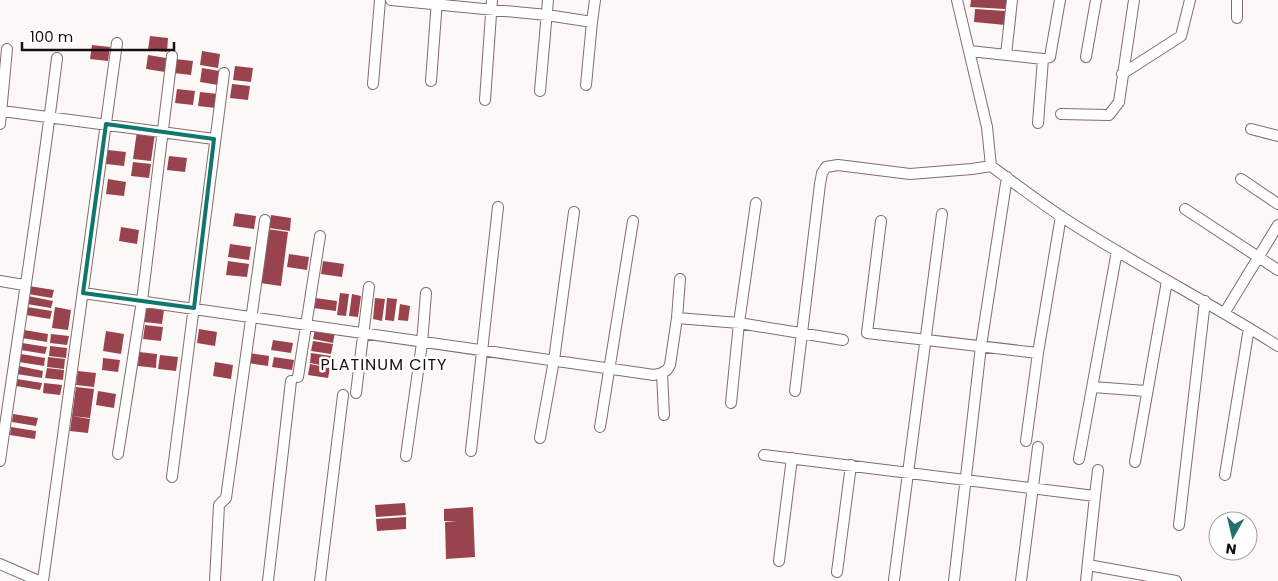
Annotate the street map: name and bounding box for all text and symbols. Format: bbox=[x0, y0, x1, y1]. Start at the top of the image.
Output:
scale bar bbox=[22, 20, 175, 52]
text: 100 m bbox=[30, 26, 73, 47]
district label: PLATINUM CITY bbox=[321, 353, 447, 376]
north arrow bbox=[1208, 511, 1258, 561]
text: N bbox=[1225, 538, 1238, 560]

